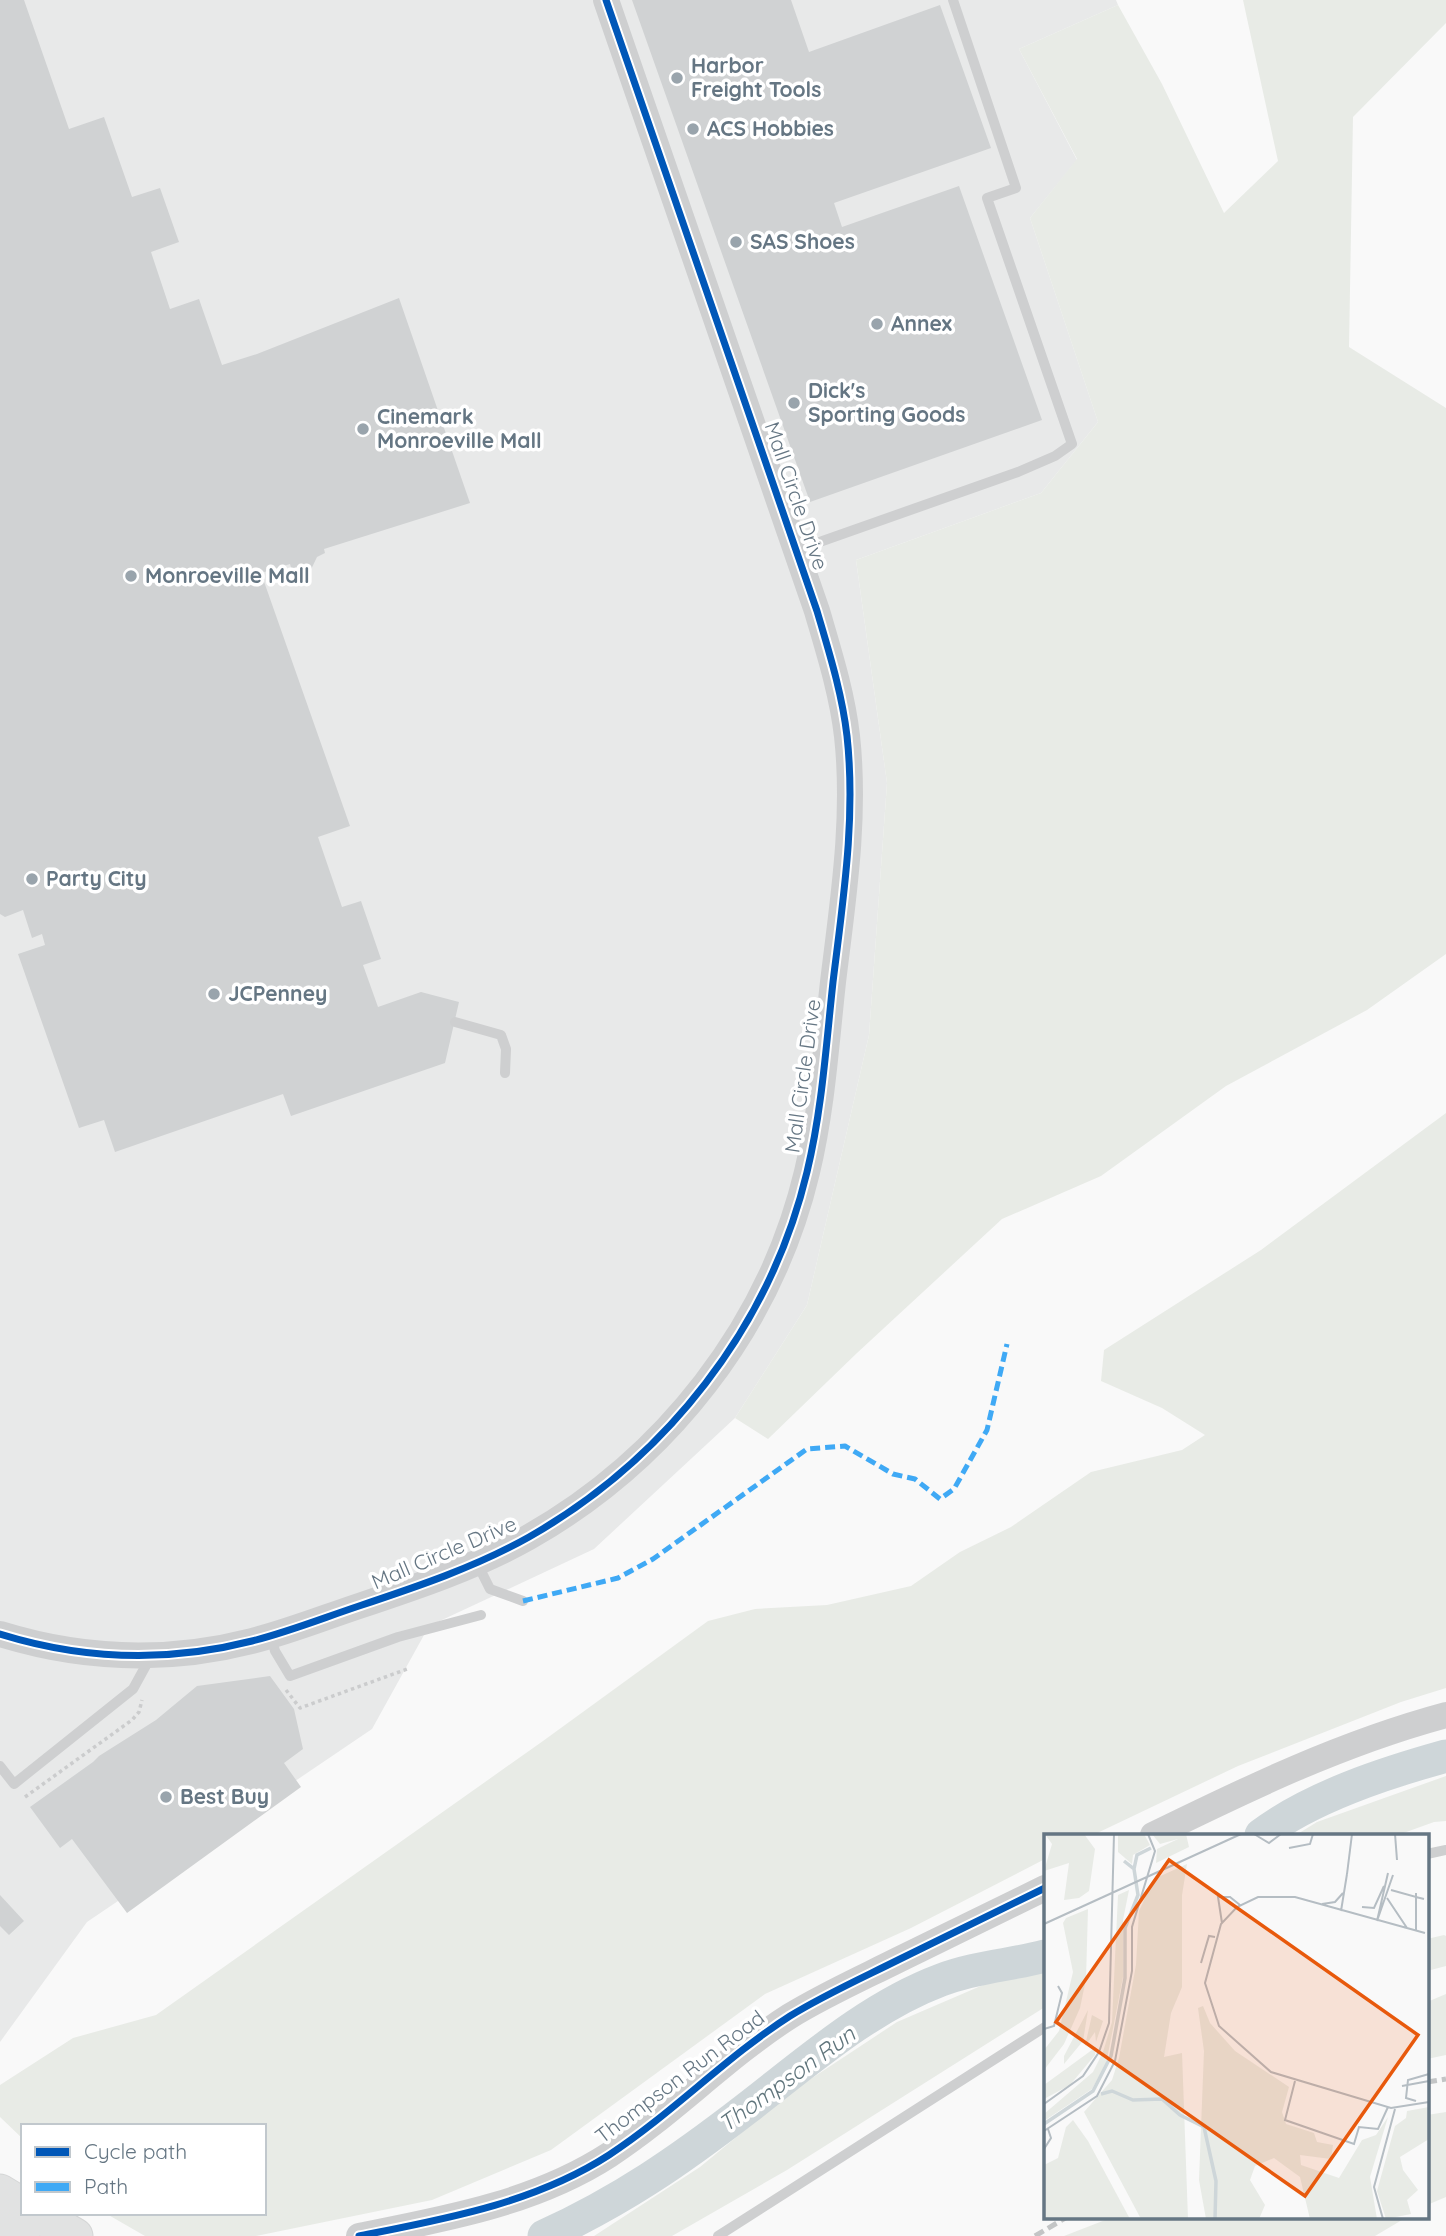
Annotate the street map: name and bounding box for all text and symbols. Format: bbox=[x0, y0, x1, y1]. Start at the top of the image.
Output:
place label: Harbor Freight Tools bbox=[691, 52, 821, 102]
marker: Harbor Freight Tools bbox=[669, 70, 685, 86]
place label: ACS Hobbies bbox=[707, 115, 834, 141]
marker: ACS Hobbies bbox=[685, 121, 701, 137]
place label: SAS Shoes bbox=[750, 228, 855, 254]
marker: SAS Shoes bbox=[728, 234, 744, 250]
place label: Annex bbox=[891, 310, 952, 336]
marker: Annex bbox=[869, 316, 885, 332]
place label: Dick's Sporting Goods bbox=[808, 377, 965, 427]
marker: Dick's Sporting Goods bbox=[786, 395, 802, 411]
place label: Cinemark Monroeville Mall bbox=[377, 403, 542, 453]
street label: Mall Circle Drive bbox=[759, 418, 834, 573]
marker: Cinemark Monroeville Mall bbox=[355, 421, 371, 437]
place label: Monroeville Mall bbox=[145, 562, 310, 588]
marker: Monroeville Mall bbox=[123, 568, 139, 584]
place label: Party City bbox=[46, 865, 147, 891]
marker: Party City bbox=[24, 871, 40, 887]
place label: JCPenney bbox=[228, 980, 327, 1006]
marker: JCPenney bbox=[206, 986, 222, 1002]
street label: Mall Circle Drive bbox=[778, 997, 826, 1154]
street label: Mall Circle Drive bbox=[367, 1510, 520, 1594]
place label: Best Buy bbox=[180, 1783, 269, 1809]
marker: Best Buy bbox=[158, 1789, 174, 1805]
inset map bbox=[1044, 1834, 1428, 2218]
street label: Thompson Run Road bbox=[590, 2004, 769, 2148]
water label: Thompson Run bbox=[713, 2019, 861, 2138]
legend bbox=[21, 2124, 266, 2215]
text: Cycle path bbox=[84, 2138, 187, 2164]
text: Path bbox=[84, 2173, 128, 2199]

